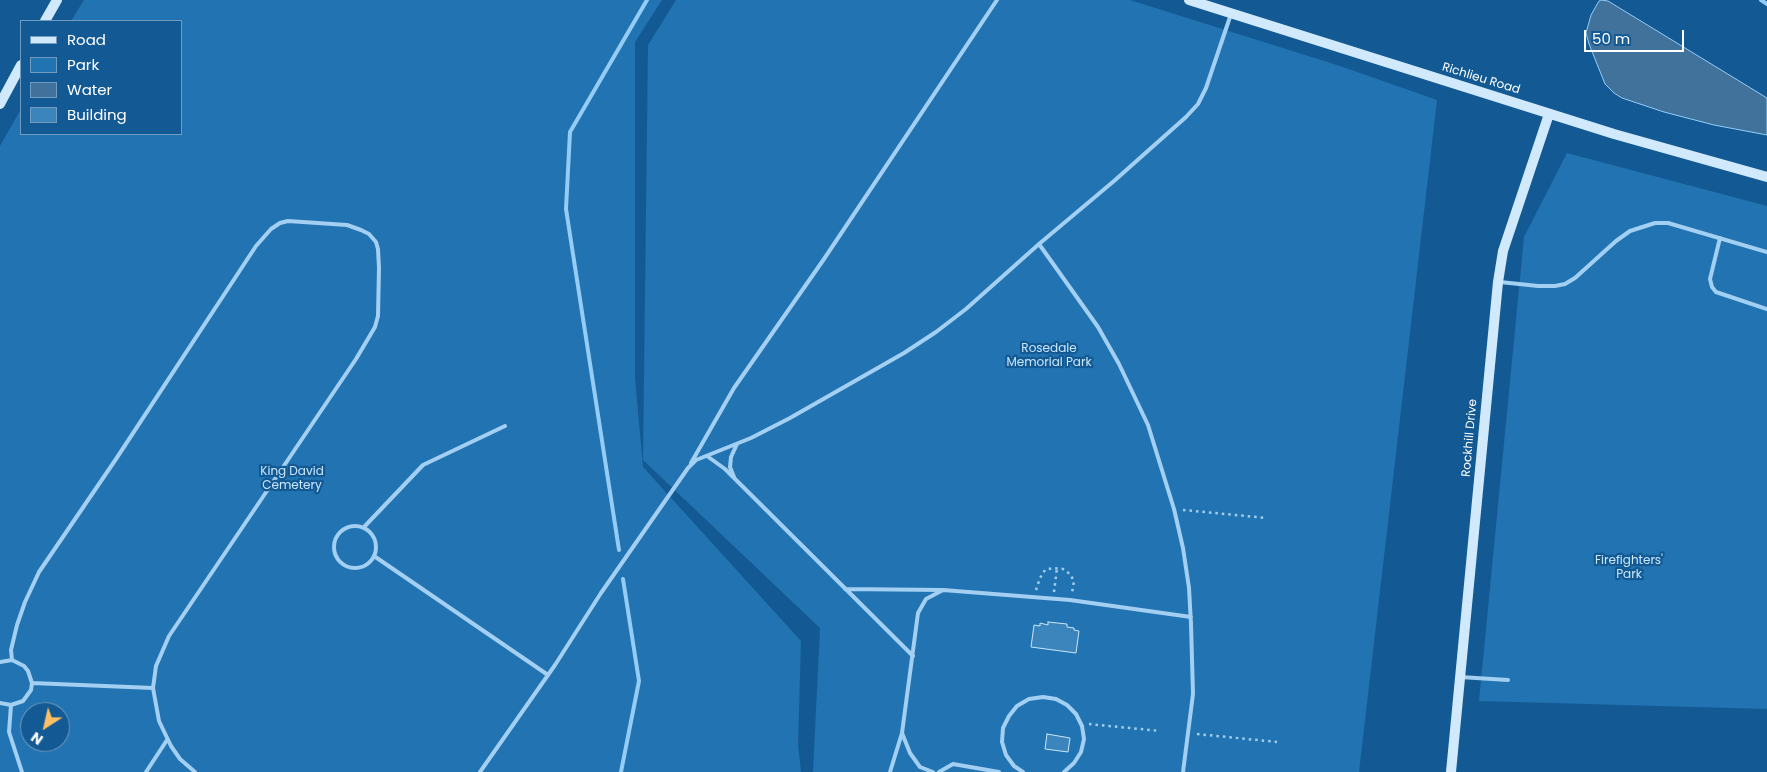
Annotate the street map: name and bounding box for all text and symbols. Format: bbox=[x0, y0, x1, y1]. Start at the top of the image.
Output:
legend bbox=[20, 20, 182, 135]
scale bar bbox=[1587, 20, 1687, 52]
text: 50 m bbox=[1592, 28, 1630, 49]
text: Road bbox=[67, 29, 106, 50]
text: Park bbox=[67, 54, 99, 75]
street label: Richlieu Road bbox=[1440, 60, 1522, 98]
text: Water bbox=[67, 79, 112, 100]
text: Building bbox=[67, 104, 127, 125]
park label: Rosedale Memorial Park bbox=[1006, 342, 1092, 370]
street label: Rockhill Drive bbox=[1459, 398, 1481, 478]
park label: King David Cemetery bbox=[260, 465, 324, 493]
park label: Firefighters' Park bbox=[1595, 554, 1663, 582]
north arrow bbox=[20, 702, 70, 752]
text: N bbox=[27, 727, 47, 750]

